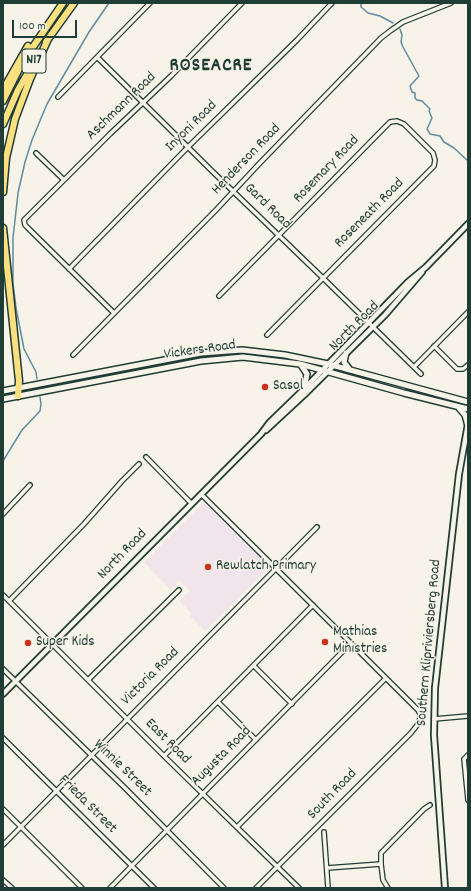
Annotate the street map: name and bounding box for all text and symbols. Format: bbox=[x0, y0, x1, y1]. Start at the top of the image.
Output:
scale bar bbox=[14, 12, 79, 38]
text: 100 m bbox=[19, 18, 46, 35]
road number: N17 bbox=[22, 49, 46, 73]
district label: ROSEACRE bbox=[170, 56, 252, 78]
street label: Aschmann Road bbox=[83, 69, 161, 145]
street label: Inyoni Road bbox=[162, 97, 222, 157]
street label: Henderson Road bbox=[209, 121, 285, 199]
street label: Rosemary Road bbox=[290, 132, 364, 208]
street label: Roseneath Road bbox=[331, 175, 409, 253]
street label: Gard Road bbox=[240, 180, 294, 234]
street label: North Road bbox=[326, 298, 384, 356]
street label: Vickers Road bbox=[163, 337, 237, 365]
place label: Sasol bbox=[273, 378, 303, 396]
marker: Sasol bbox=[260, 382, 270, 392]
street label: North Road bbox=[94, 526, 152, 584]
place label: Rewlatch Primary bbox=[216, 558, 316, 576]
street label: Southern Klipriviersberg Road bbox=[414, 559, 446, 727]
marker: Rewlatch Primary bbox=[203, 562, 213, 572]
place label: Mathias Ministries bbox=[333, 624, 387, 659]
place label: Super Kids bbox=[36, 634, 95, 652]
marker: Mathias Ministries bbox=[320, 637, 330, 647]
marker: Super Kids bbox=[23, 638, 33, 648]
street label: Victoria Road bbox=[118, 644, 184, 710]
street label: East Road bbox=[140, 715, 194, 769]
street label: Augusta Road bbox=[188, 723, 256, 791]
street label: Winnie Street bbox=[89, 737, 155, 801]
street label: South Road bbox=[304, 766, 362, 824]
street label: Frieda Street bbox=[54, 772, 120, 838]

